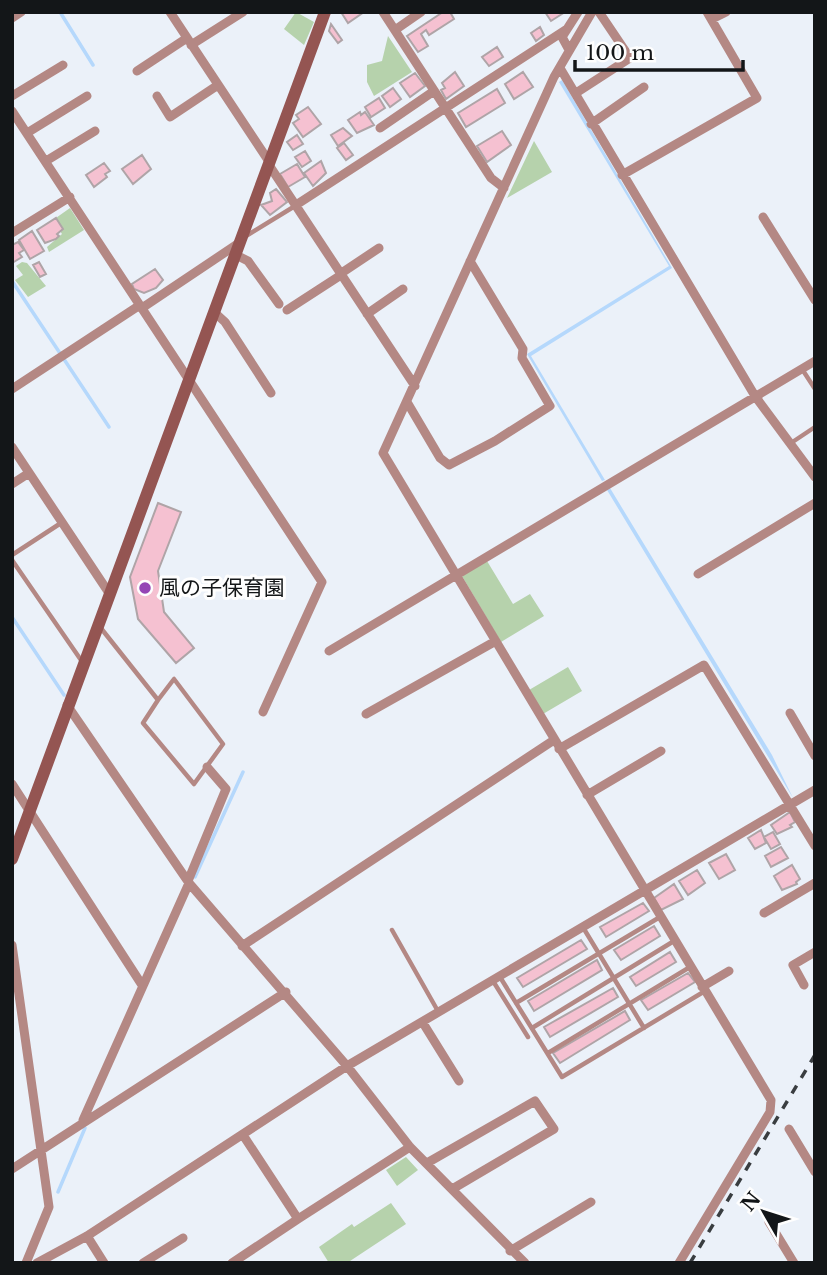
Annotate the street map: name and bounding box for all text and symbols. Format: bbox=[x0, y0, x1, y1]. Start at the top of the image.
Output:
scale bar bbox=[575, 28, 743, 72]
text: 100 m bbox=[586, 40, 654, 66]
place label: 風の子保育園 bbox=[159, 575, 285, 601]
marker: 風の子保育園 bbox=[137, 580, 153, 596]
north arrow bbox=[729, 1177, 799, 1247]
text: N bbox=[737, 1187, 766, 1216]

